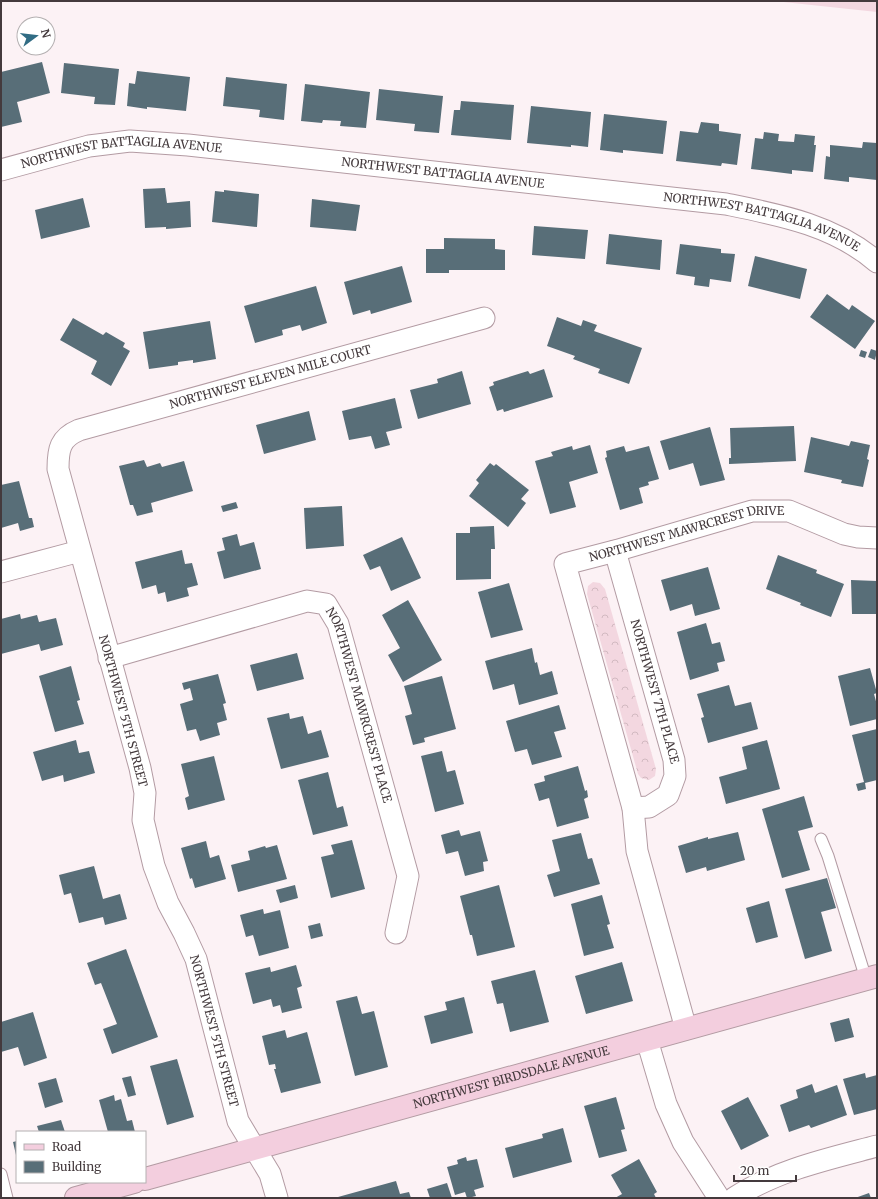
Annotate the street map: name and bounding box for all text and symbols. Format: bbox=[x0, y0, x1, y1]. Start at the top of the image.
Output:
north arrow bbox=[16, 16, 56, 56]
text: N bbox=[38, 27, 54, 40]
street label: NORTHWEST BATTAGLIA AVENUE bbox=[19, 133, 223, 171]
street label: NORTHWEST BATTAGLIA AVENUE bbox=[341, 154, 545, 191]
street label: NORTHWEST BATTAGLIA AVENUE bbox=[663, 189, 864, 254]
street label: NORTHWEST ELEVEN MILE COURT bbox=[168, 341, 374, 412]
street label: NORTHWEST MAWRCREST DRIVE bbox=[587, 502, 785, 564]
street label: NORTHWEST MAWRCREST PLACE bbox=[323, 604, 395, 805]
street label: NORTHWEST 7TH PLACE bbox=[628, 618, 683, 766]
street label: NORTHWEST 5TH STREET bbox=[96, 633, 151, 789]
street label: NORTHWEST 5TH STREET bbox=[187, 953, 242, 1109]
street label: NORTHWEST BIRDSDALE AVENUE bbox=[411, 1043, 611, 1111]
legend bbox=[16, 1131, 146, 1183]
text: Road bbox=[52, 1139, 81, 1154]
scale bar bbox=[734, 1157, 796, 1183]
text: Building bbox=[52, 1159, 102, 1174]
text: 20 m bbox=[740, 1163, 769, 1178]

